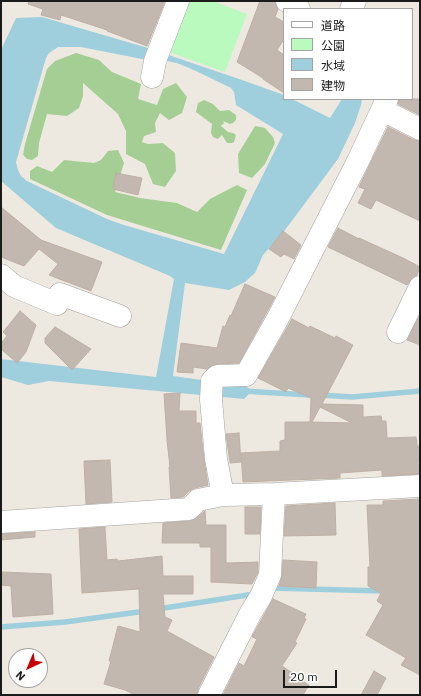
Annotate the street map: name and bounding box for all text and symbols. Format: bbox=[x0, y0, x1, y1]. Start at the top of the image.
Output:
legend bbox=[283, 8, 413, 100]
text: 道路 bbox=[321, 18, 345, 33]
text: 公園 bbox=[321, 38, 345, 53]
text: 水域 bbox=[321, 58, 345, 73]
text: 建物 bbox=[321, 78, 345, 93]
north arrow bbox=[8, 648, 48, 688]
scale bar bbox=[285, 662, 339, 688]
text: N bbox=[13, 668, 28, 684]
text: 20 m bbox=[290, 669, 318, 684]

